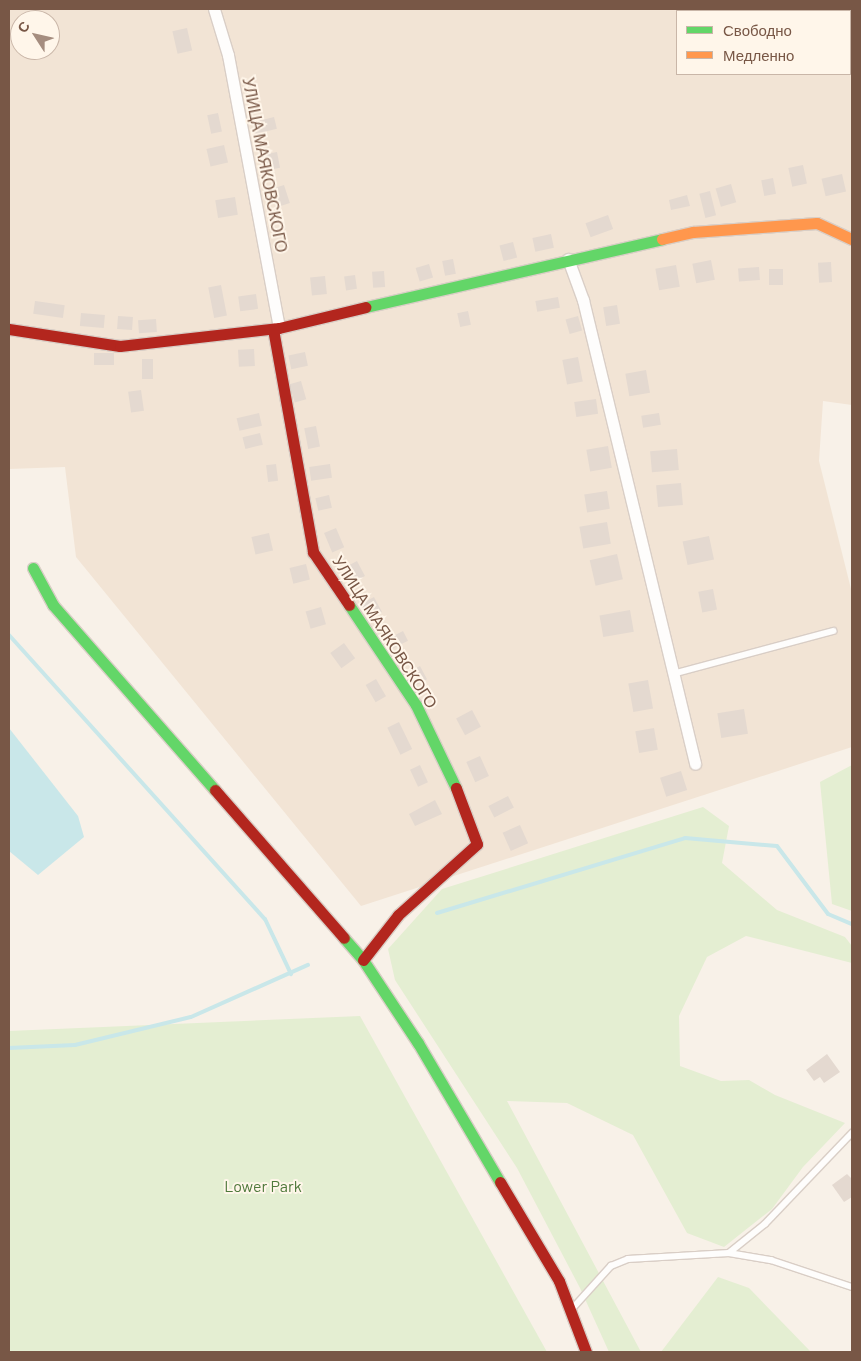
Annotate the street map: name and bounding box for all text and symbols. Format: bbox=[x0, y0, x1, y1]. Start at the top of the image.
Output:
north arrow bbox=[10, 10, 60, 60]
legend bbox=[676, 10, 851, 75]
text: С bbox=[13, 18, 33, 36]
text: Свободно bbox=[723, 21, 792, 39]
text: Медленно bbox=[723, 46, 794, 64]
street label: УЛИЦА МАЯКОВСКОГО bbox=[239, 76, 291, 254]
street label: УЛИЦА МАЯКОВСКОГО bbox=[328, 552, 442, 712]
park label: Lower Park bbox=[224, 1176, 302, 1196]

